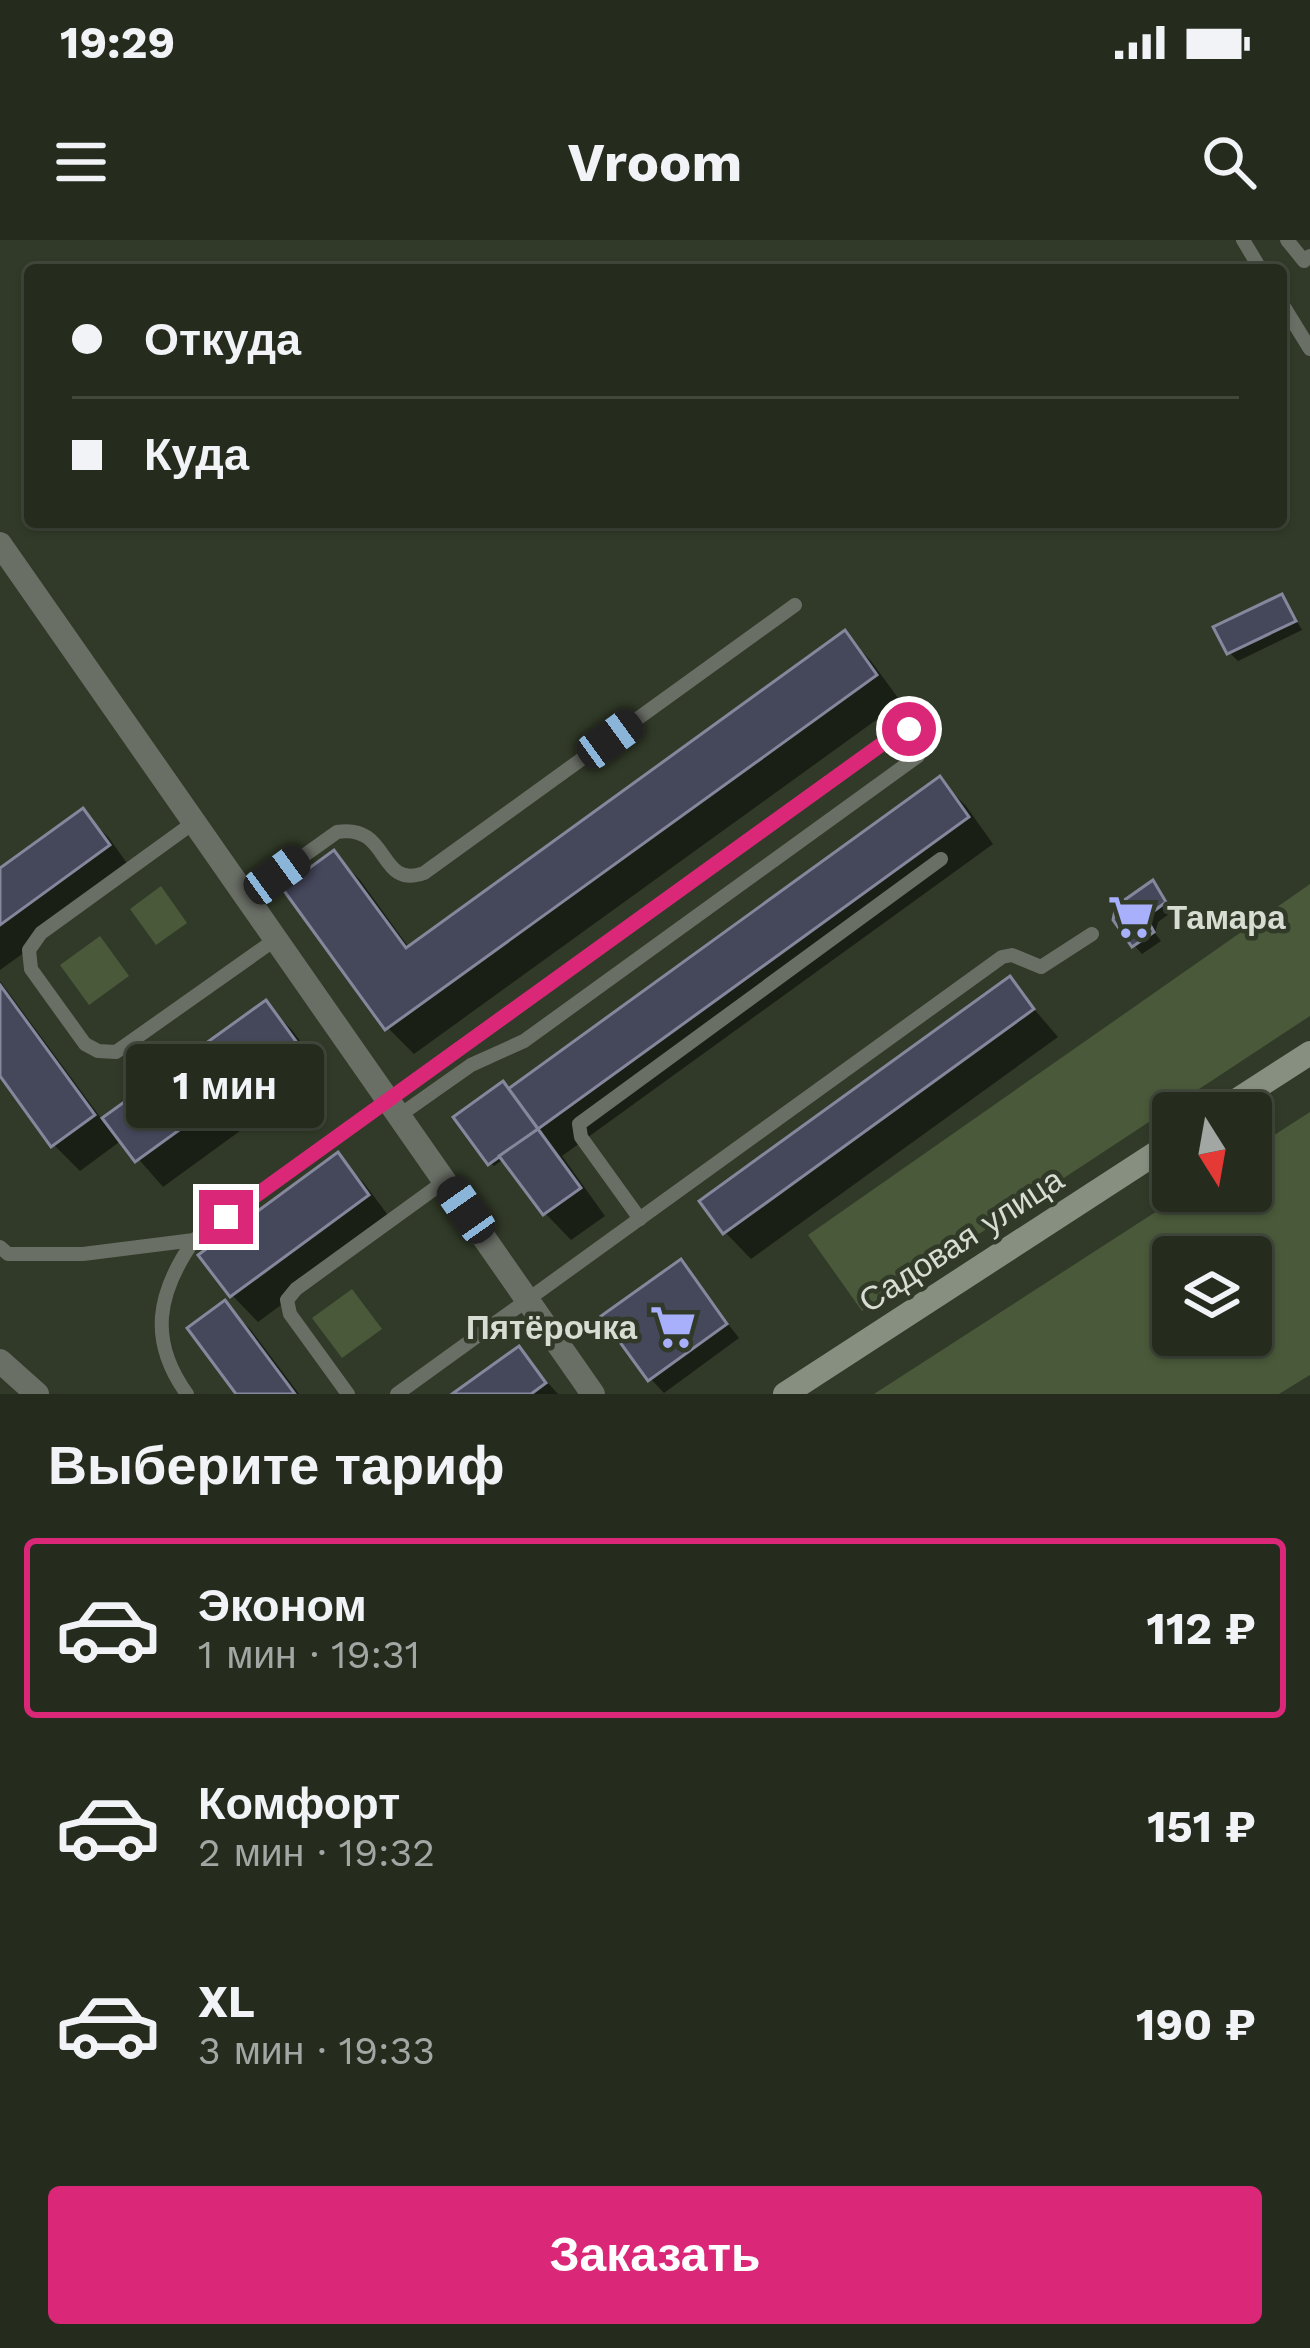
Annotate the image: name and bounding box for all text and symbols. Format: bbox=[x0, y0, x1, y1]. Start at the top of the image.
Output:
text: 19:29 bbox=[60, 16, 175, 69]
icon: menu bbox=[48, 129, 114, 195]
icon: search bbox=[1196, 129, 1262, 195]
text: Vroom bbox=[568, 131, 742, 194]
text: Откуда bbox=[144, 313, 301, 366]
text: Куда bbox=[144, 428, 249, 481]
route start bbox=[882, 702, 936, 756]
car bbox=[570, 703, 650, 775]
car bbox=[237, 839, 317, 911]
supermarket icon: Тамара bbox=[1106, 892, 1156, 942]
place label: Тамара bbox=[1167, 898, 1286, 937]
callout: 1 мин bbox=[127, 1043, 325, 1127]
text: 1 мин bbox=[173, 1063, 277, 1108]
north arrow bbox=[1152, 1092, 1272, 1212]
map controls bbox=[1152, 1092, 1272, 1356]
street label: Садовая улица bbox=[852, 1159, 1071, 1320]
car bbox=[431, 1170, 501, 1250]
route end bbox=[199, 1190, 253, 1244]
button: layers bbox=[1152, 1236, 1272, 1356]
supermarket icon: Пятёрочка bbox=[648, 1302, 698, 1352]
place label: Пятёрочка bbox=[466, 1308, 638, 1347]
text: Выберите тариф bbox=[48, 1434, 505, 1497]
icon: car bbox=[54, 1574, 162, 1682]
text: Эконом bbox=[198, 1579, 367, 1632]
text: 112 ₽ bbox=[1147, 1602, 1256, 1655]
text: 1 мин · 19:31 bbox=[198, 1632, 420, 1677]
icon: car bbox=[54, 1772, 162, 1880]
text: Комфорт bbox=[198, 1777, 400, 1830]
text: 151 ₽ bbox=[1147, 1800, 1256, 1853]
text: 2 мин · 19:32 bbox=[198, 1830, 435, 1875]
icon: car bbox=[54, 1970, 162, 2078]
text: XL bbox=[198, 1975, 255, 2028]
text: 190 ₽ bbox=[1136, 1998, 1256, 2051]
text: 3 мин · 19:33 bbox=[198, 2028, 435, 2073]
button: Заказать bbox=[48, 2186, 1262, 2324]

